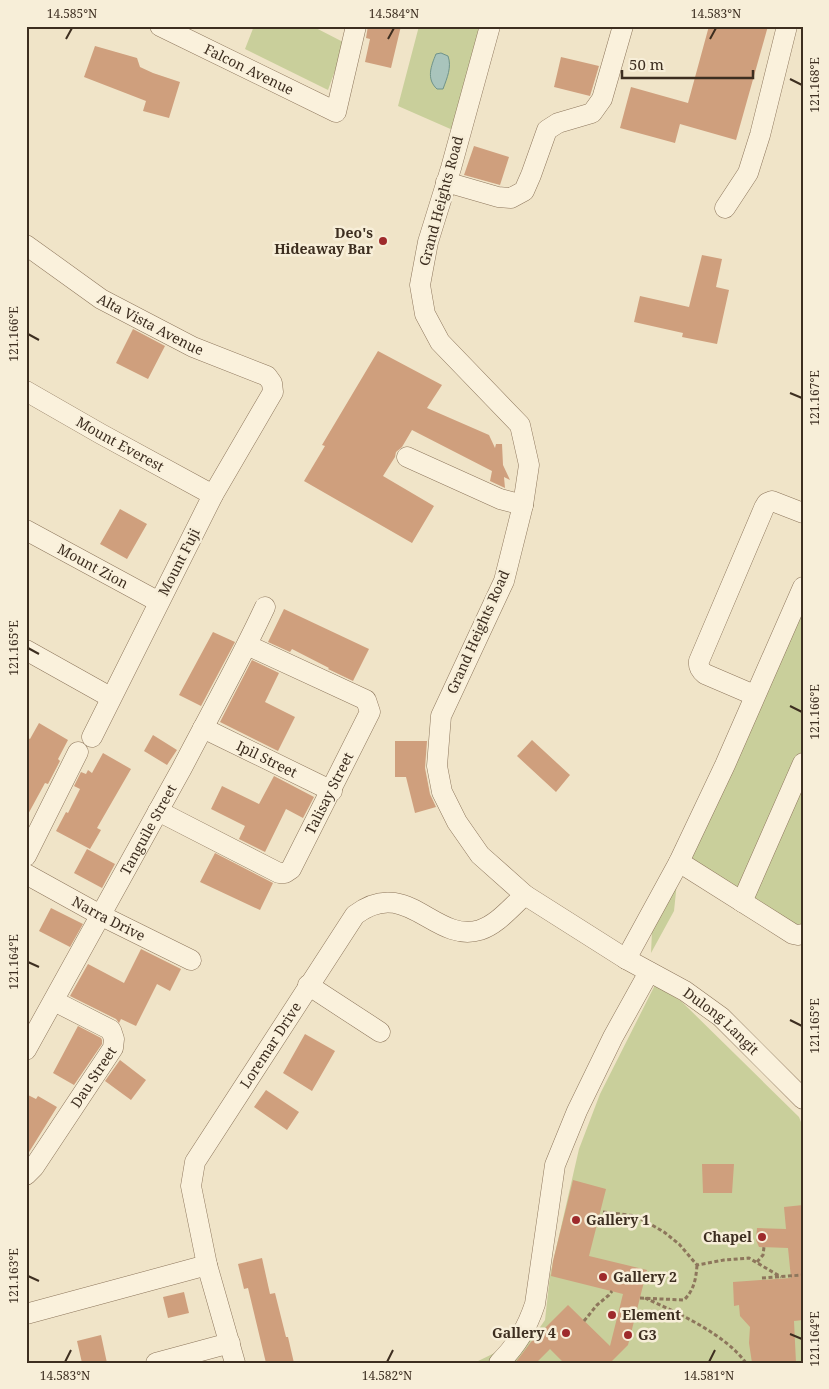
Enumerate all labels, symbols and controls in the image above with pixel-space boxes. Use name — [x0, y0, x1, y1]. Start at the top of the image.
text: 14.585°N — [47, 5, 97, 22]
text: 14.584°N — [369, 5, 419, 22]
text: 14.583°N — [691, 5, 741, 22]
street label: Falcon Avenue — [201, 39, 297, 99]
scale bar — [622, 48, 753, 80]
text: 50 m — [629, 54, 664, 74]
text: 121.168°E — [806, 57, 823, 113]
street label: Grand Heights Road — [414, 134, 467, 268]
place label: Deo's Hideaway Bar — [274, 223, 374, 258]
marker: Deo's Hideaway Bar — [377, 235, 389, 247]
street label: Alta Vista Avenue — [94, 289, 206, 359]
text: 121.166°E — [5, 306, 22, 362]
text: 121.167°E — [806, 370, 823, 426]
street label: Mount Everest — [73, 412, 168, 476]
street label: Mount Fuji — [153, 524, 204, 599]
street label: Mount Zion — [54, 539, 132, 593]
street label: Grand Heights Road — [442, 567, 514, 697]
text: 121.165°E — [5, 620, 22, 676]
text: 121.166°E — [806, 684, 823, 740]
street label: Ipil Street — [233, 736, 301, 782]
street label: Talisay Street — [300, 749, 357, 837]
street label: Tanguile Street — [115, 781, 180, 878]
street label: Narra Drive — [69, 891, 149, 945]
text: 121.164°E — [5, 934, 22, 990]
street label: Dulong Langit — [680, 983, 763, 1059]
street label: Loremar Drive — [235, 998, 305, 1092]
text: 121.165°E — [806, 998, 823, 1054]
street label: Dau Street — [66, 1043, 120, 1111]
place label: Gallery 1 — [586, 1210, 650, 1229]
marker: Gallery 1 — [570, 1214, 582, 1226]
place label: Chapel — [703, 1227, 752, 1246]
marker: Chapel — [756, 1231, 768, 1243]
text: 121.163°E — [5, 1248, 22, 1304]
place label: Gallery 2 — [613, 1267, 677, 1286]
marker: Gallery 2 — [597, 1271, 609, 1283]
place label: Element — [622, 1305, 681, 1324]
marker: Element — [606, 1309, 618, 1321]
text: 121.164°E — [806, 1311, 823, 1367]
place label: Gallery 4 — [492, 1323, 556, 1342]
place label: G3 — [638, 1325, 657, 1344]
marker: Gallery 4 — [560, 1327, 572, 1339]
marker: G3 — [622, 1329, 634, 1341]
text: 14.583°N — [40, 1367, 90, 1384]
text: 14.582°N — [362, 1367, 412, 1384]
text: 14.581°N — [684, 1367, 734, 1384]

